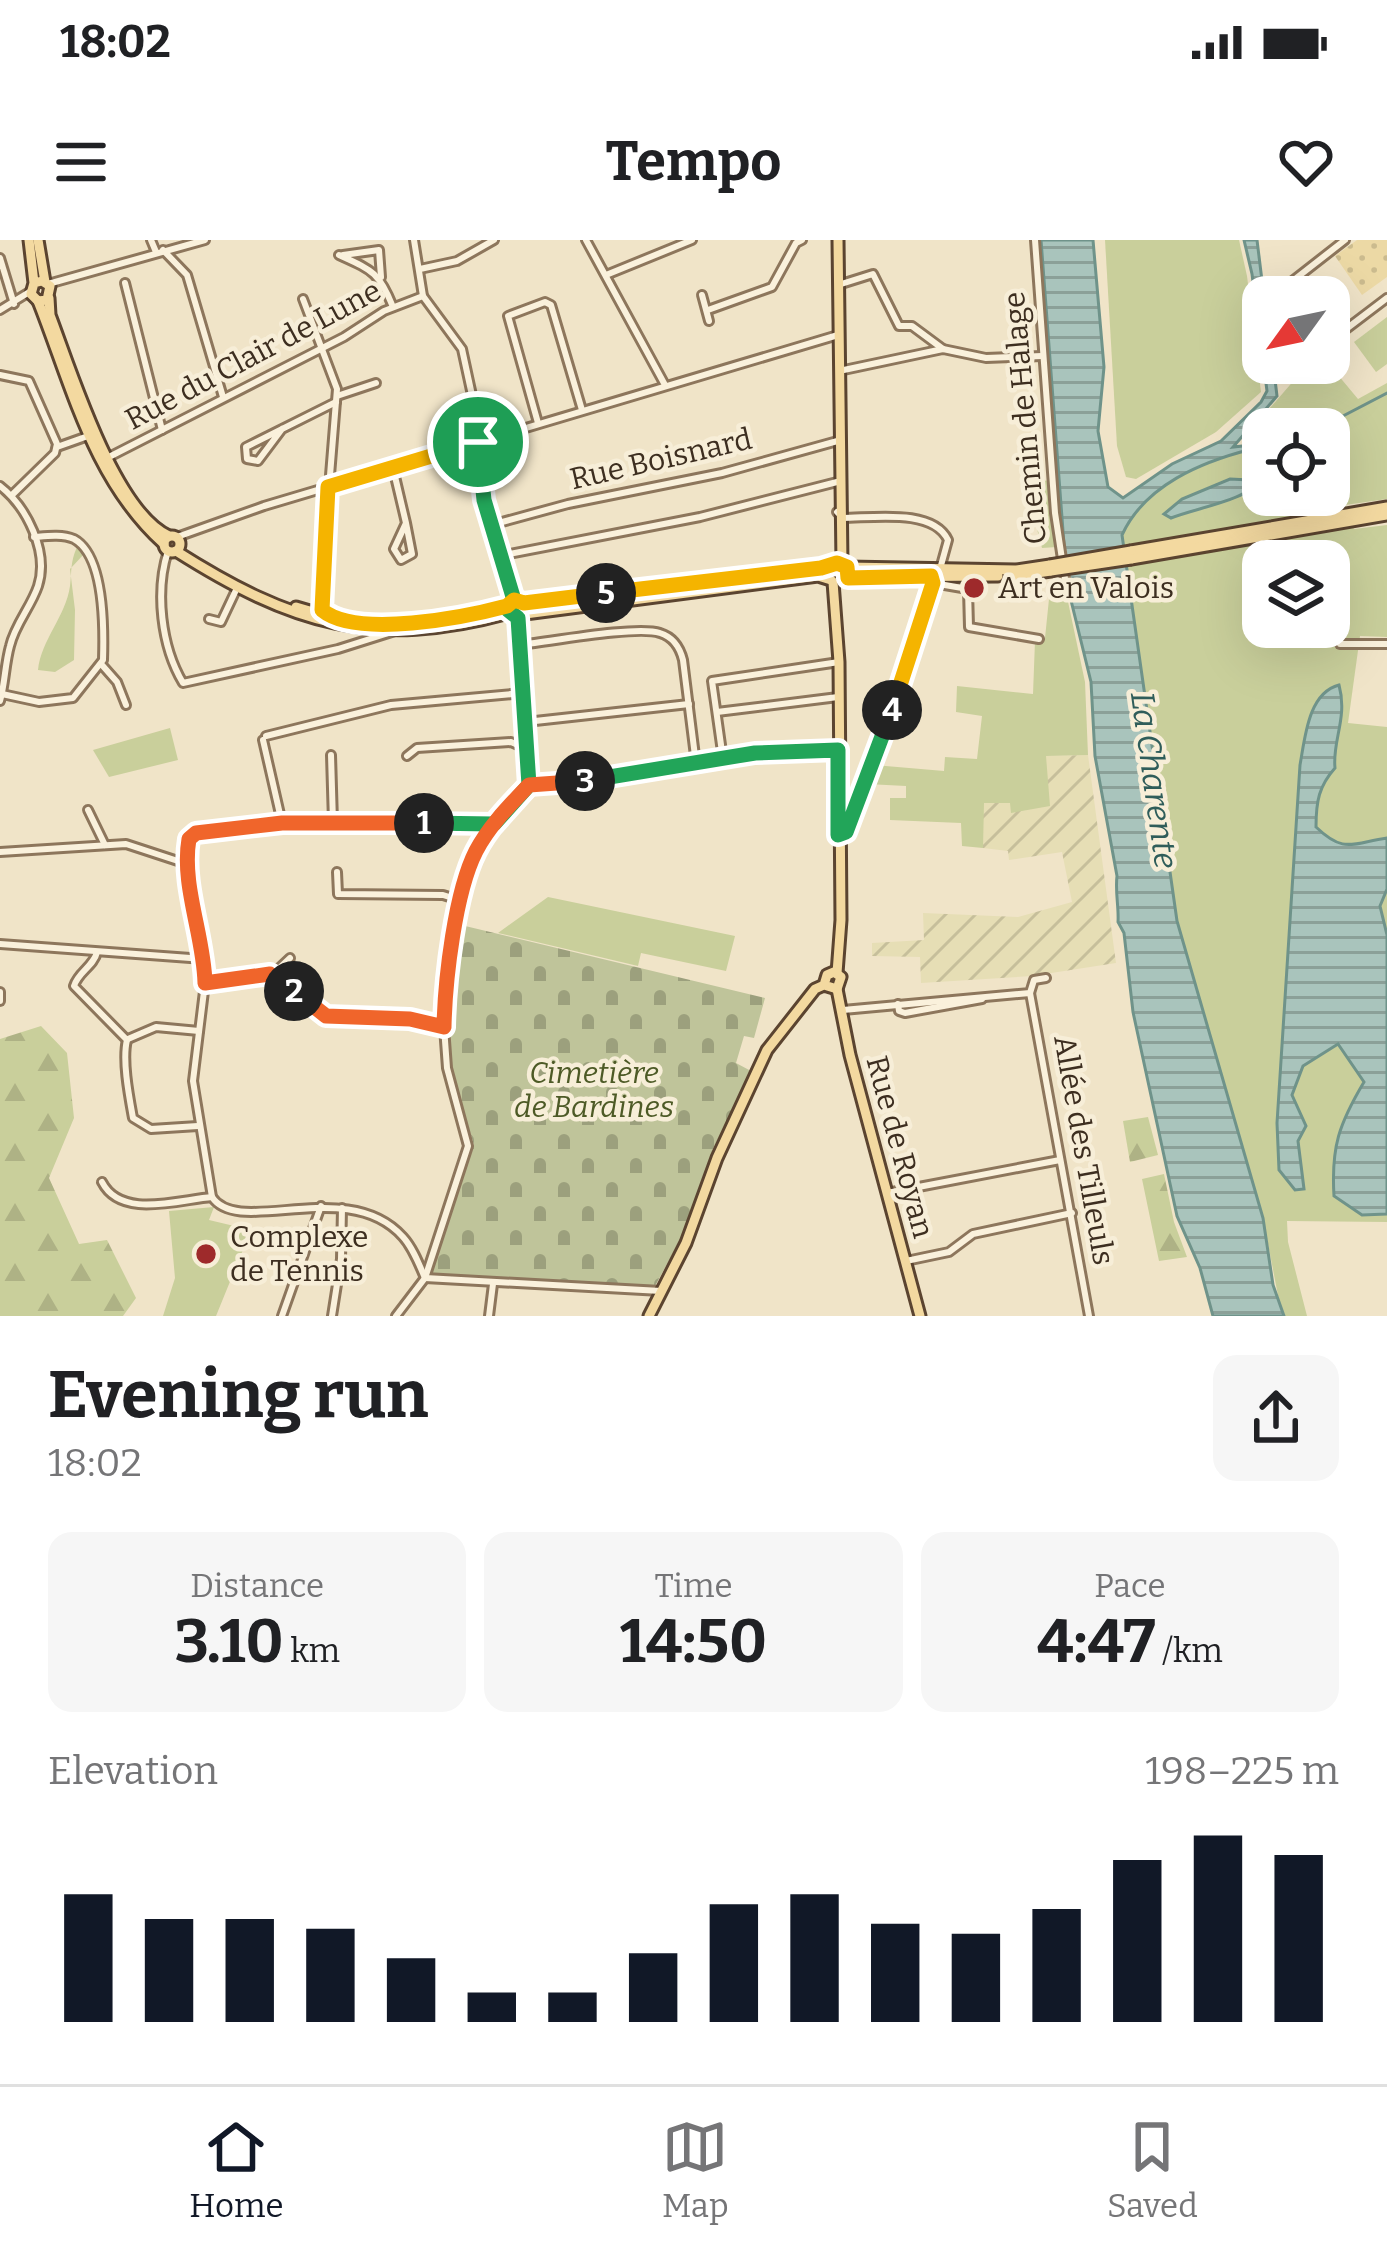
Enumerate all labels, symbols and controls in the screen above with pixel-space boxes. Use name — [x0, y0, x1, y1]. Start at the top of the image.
text: 18:02 — [60, 15, 171, 69]
icon: menu — [48, 129, 114, 195]
icon: heart — [1273, 129, 1339, 195]
text: Tempo — [605, 130, 782, 194]
street label: Rue du Clair de Lune — [119, 272, 387, 438]
north arrow — [1242, 276, 1350, 384]
map controls — [1242, 276, 1350, 648]
street label: Chemin de Halage — [996, 290, 1054, 546]
pin — [427, 391, 529, 493]
button: locate — [1242, 408, 1350, 516]
icon: arrive — [445, 409, 511, 475]
street label: Rue Boisnard — [567, 421, 756, 497]
button: layers — [1242, 540, 1350, 648]
pin: 5 — [576, 563, 636, 623]
place label: Art en Valois — [998, 570, 1174, 606]
text: 5 — [597, 573, 615, 613]
marker: Art en Valois — [961, 575, 987, 601]
pin: 4 — [862, 680, 922, 740]
water label: La Charente — [1122, 689, 1186, 871]
text: 4 — [882, 690, 902, 730]
pin: 3 — [555, 751, 615, 811]
text: 3 — [575, 761, 595, 801]
pin: 1 — [394, 793, 454, 853]
text: 1 — [417, 803, 431, 843]
pin: 2 — [264, 961, 324, 1021]
text: 2 — [285, 971, 303, 1011]
street label: Allée des Tilleuls — [1046, 1032, 1122, 1268]
street label: Rue de Royan — [858, 1052, 942, 1242]
park label: Cimetière de Bardines — [514, 1055, 674, 1125]
place label: Complexe de Tennis — [230, 1219, 368, 1289]
marker: Complexe de Tennis — [193, 1241, 219, 1267]
text: Evening run — [48, 1355, 429, 1434]
button: share — [1213, 1355, 1339, 1481]
text: 18:02 — [48, 1440, 142, 1486]
text: Distance — [190, 1566, 324, 1606]
text: Time — [655, 1566, 732, 1606]
text: Pace — [1094, 1566, 1165, 1606]
text: 3.10 — [174, 1606, 284, 1678]
text: 14:50 — [620, 1606, 767, 1678]
text: 4:47 — [1037, 1606, 1156, 1678]
text: km — [284, 1631, 340, 1671]
text: /km — [1156, 1631, 1223, 1671]
text: Elevation — [48, 1748, 218, 1794]
text: 198–225 m — [1145, 1748, 1339, 1794]
tab: Home — [189, 2114, 283, 2226]
tab: Map — [662, 2114, 729, 2226]
tab: Saved — [1107, 2114, 1198, 2226]

